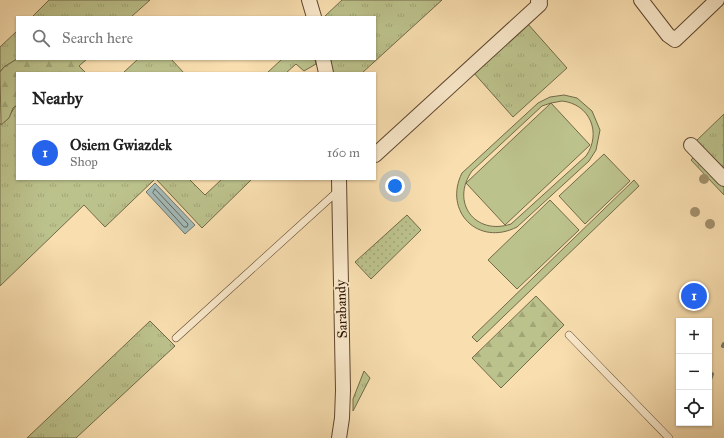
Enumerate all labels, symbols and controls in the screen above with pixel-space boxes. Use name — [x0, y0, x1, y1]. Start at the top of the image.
search box — [16, 16, 376, 60]
icon: search — [30, 27, 52, 49]
text: Search here — [62, 29, 133, 47]
text: Nearby — [32, 88, 83, 109]
text: Osiem Gwiazdek — [70, 136, 172, 154]
text: 1 — [42, 145, 48, 161]
text: 160 m — [327, 145, 360, 161]
text: Shop — [70, 154, 98, 170]
your location — [385, 176, 405, 196]
street label: Sarabandy — [332, 279, 351, 339]
pin: 1 — [681, 281, 707, 311]
map controls — [676, 318, 712, 426]
button: + — [676, 318, 712, 354]
button: − — [676, 354, 712, 390]
button: locate — [676, 390, 712, 426]

